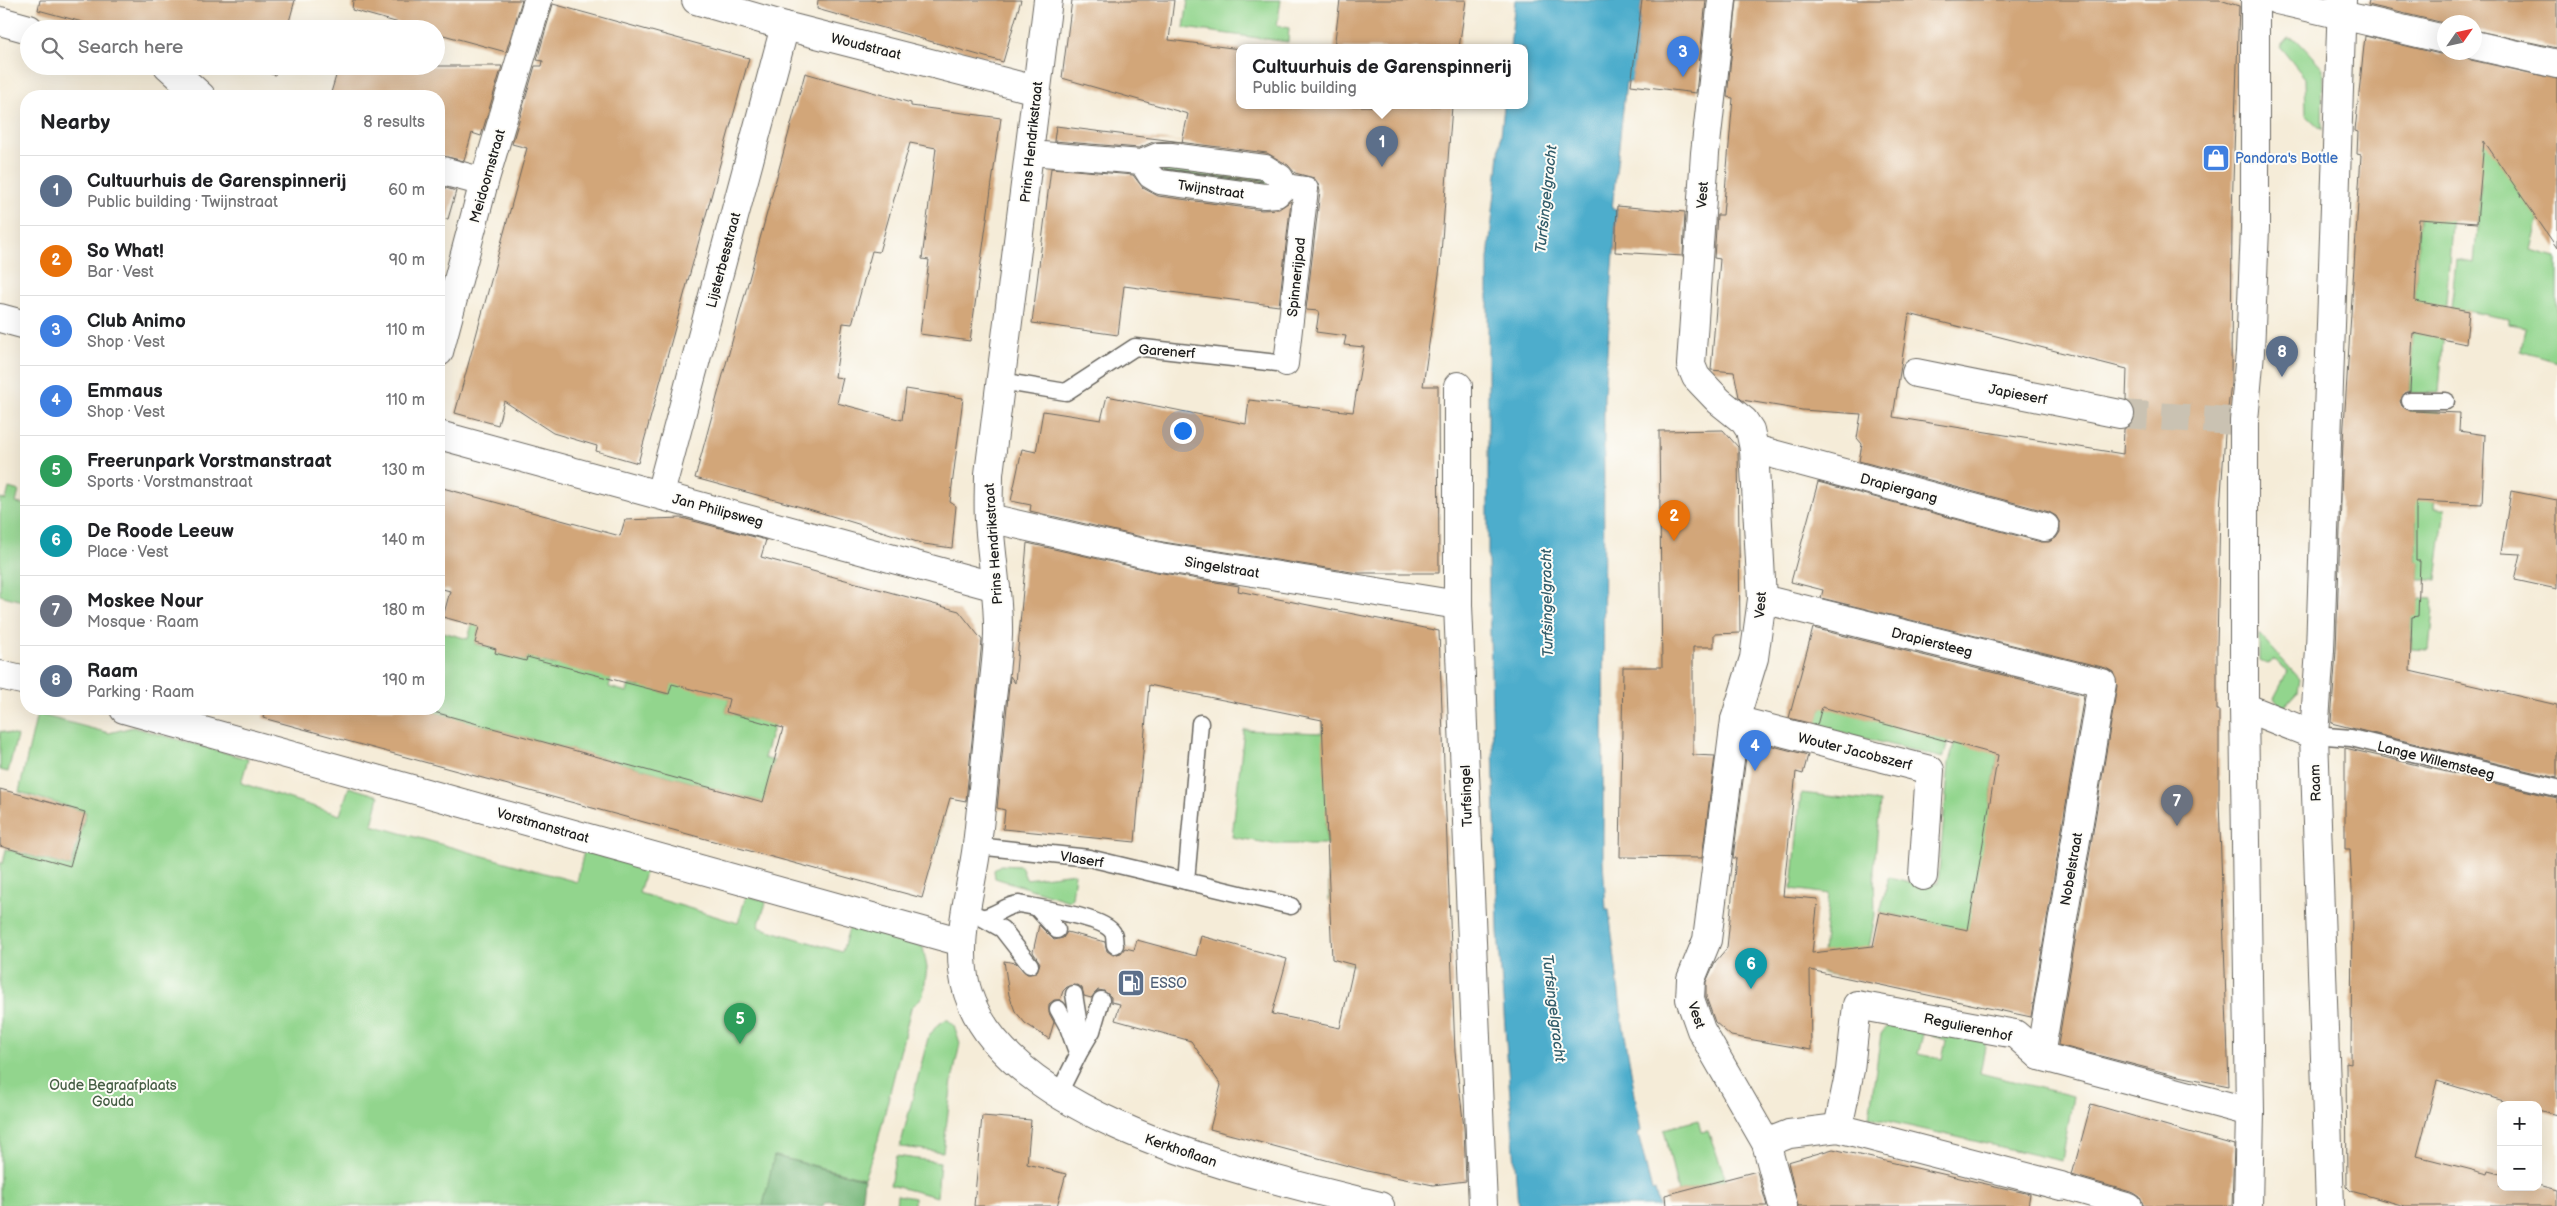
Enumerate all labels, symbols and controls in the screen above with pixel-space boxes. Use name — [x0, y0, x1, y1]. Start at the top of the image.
north arrow — [2437, 15, 2482, 60]
search box — [20, 20, 445, 75]
street label: Woudstraat — [829, 30, 903, 64]
icon: search — [38, 34, 66, 62]
text: Search here — [78, 36, 183, 59]
pin: 3 — [1667, 36, 1699, 77]
popup — [1236, 44, 1528, 109]
text: Cultuurhuis de Garenspinnerij — [1252, 56, 1512, 79]
text: Public building — [1252, 79, 1357, 98]
street label: Prins Hendrikstraat — [1017, 80, 1046, 203]
text: Nearby — [40, 110, 110, 135]
text: 8 results — [363, 113, 425, 132]
pin: 1 — [1366, 126, 1398, 167]
street label: Meidoornstraat — [466, 127, 509, 225]
shop icon: Pandora's Bottle — [2201, 143, 2231, 173]
water label: Turfsingelgracht — [1531, 144, 1562, 254]
place label: Pandora's Bottle — [2235, 150, 2338, 167]
text: Cultuurhuis de Garenspinnerij — [87, 170, 346, 193]
street label: Twijnstraat — [1176, 176, 1246, 203]
street label: Vest — [1693, 180, 1712, 209]
text: 1 — [53, 181, 59, 200]
text: 60 m — [388, 181, 425, 200]
text: Public building · Twijnstraat — [87, 193, 278, 212]
street label: Lijsterbesstraat — [703, 210, 745, 310]
street label: Spinnerijpad — [1284, 237, 1309, 318]
text: So What! — [87, 240, 164, 263]
text: 2 — [51, 251, 61, 270]
text: 90 m — [389, 251, 425, 270]
text: Bar · Vest — [87, 263, 154, 282]
text: Club Animo — [87, 310, 186, 333]
text: 3 — [51, 321, 61, 340]
text: 110 m — [386, 321, 425, 340]
text: Shop · Vest — [87, 333, 165, 352]
pin: 8 — [2266, 336, 2298, 377]
street label: Garenerf — [1138, 341, 1197, 362]
text: Emmaus — [87, 380, 163, 403]
street label: Japieserf — [1987, 380, 2049, 409]
text: 4 — [51, 391, 61, 410]
text: 110 m — [386, 391, 425, 410]
text: Shop · Vest — [87, 403, 165, 422]
your location — [1170, 418, 1196, 444]
text: Freerunpark Vorstmanstraat — [87, 450, 332, 473]
text: 5 — [51, 461, 61, 480]
text: 130 m — [382, 461, 425, 480]
street label: Drapiergang — [1858, 470, 1939, 507]
text: Sports · Vorstmanstraat — [87, 473, 253, 492]
street label: Prins Hendrikstraat — [981, 482, 1006, 605]
street label: Jan Philipsweg — [670, 490, 765, 531]
pin: 2 — [1658, 500, 1690, 541]
text: De Roode Leeuw — [87, 520, 234, 543]
text: 6 — [51, 531, 61, 550]
text: 140 m — [382, 531, 425, 550]
text: Place · Vest — [87, 543, 169, 562]
water label: Turfsingelgracht — [1537, 548, 1558, 657]
street label: Singelstraat — [1183, 553, 1261, 582]
text: Moskee Nour — [87, 590, 203, 613]
street label: Vest — [1751, 590, 1770, 619]
text: 7 — [52, 601, 60, 620]
text: 180 m — [383, 601, 425, 620]
text: Mosque · Raam — [87, 613, 199, 632]
street label: Drapiersteeg — [1889, 624, 1974, 661]
text: Raam — [87, 660, 138, 683]
text: 8 — [51, 671, 61, 690]
text: 190 m — [383, 671, 425, 690]
text: Parking · Raam — [87, 683, 194, 702]
street label: Wouter Jacobszerf — [1796, 729, 1914, 774]
pin: 4 — [1739, 730, 1771, 771]
street label: Lange Willemsteeg — [2376, 738, 2496, 783]
street label: Raam — [2306, 764, 2325, 802]
street label: Turfsingel — [1457, 765, 1476, 827]
pin: 7 — [2161, 785, 2193, 826]
street label: Vorstmanstraat — [495, 804, 592, 847]
street label: Nobelstraat — [2057, 831, 2086, 907]
street label: Vlaserf — [1059, 848, 1106, 871]
pin: 6 — [1735, 948, 1767, 989]
water label: Turfsingelgracht — [1537, 953, 1570, 1063]
fuel station icon: ESSO — [1116, 968, 1146, 998]
place label: ESSO — [1150, 975, 1187, 992]
street label: Vest — [1684, 1000, 1709, 1031]
pin: 5 — [724, 1003, 756, 1044]
street label: Regulierenhof — [1922, 1010, 2014, 1045]
park label: Oude Begraafplaats Gouda — [49, 1077, 177, 1110]
map controls — [2497, 1101, 2542, 1191]
button: + — [2497, 1101, 2542, 1146]
street label: Kerkhoflaan — [1143, 1130, 1219, 1171]
button: − — [2497, 1146, 2542, 1191]

